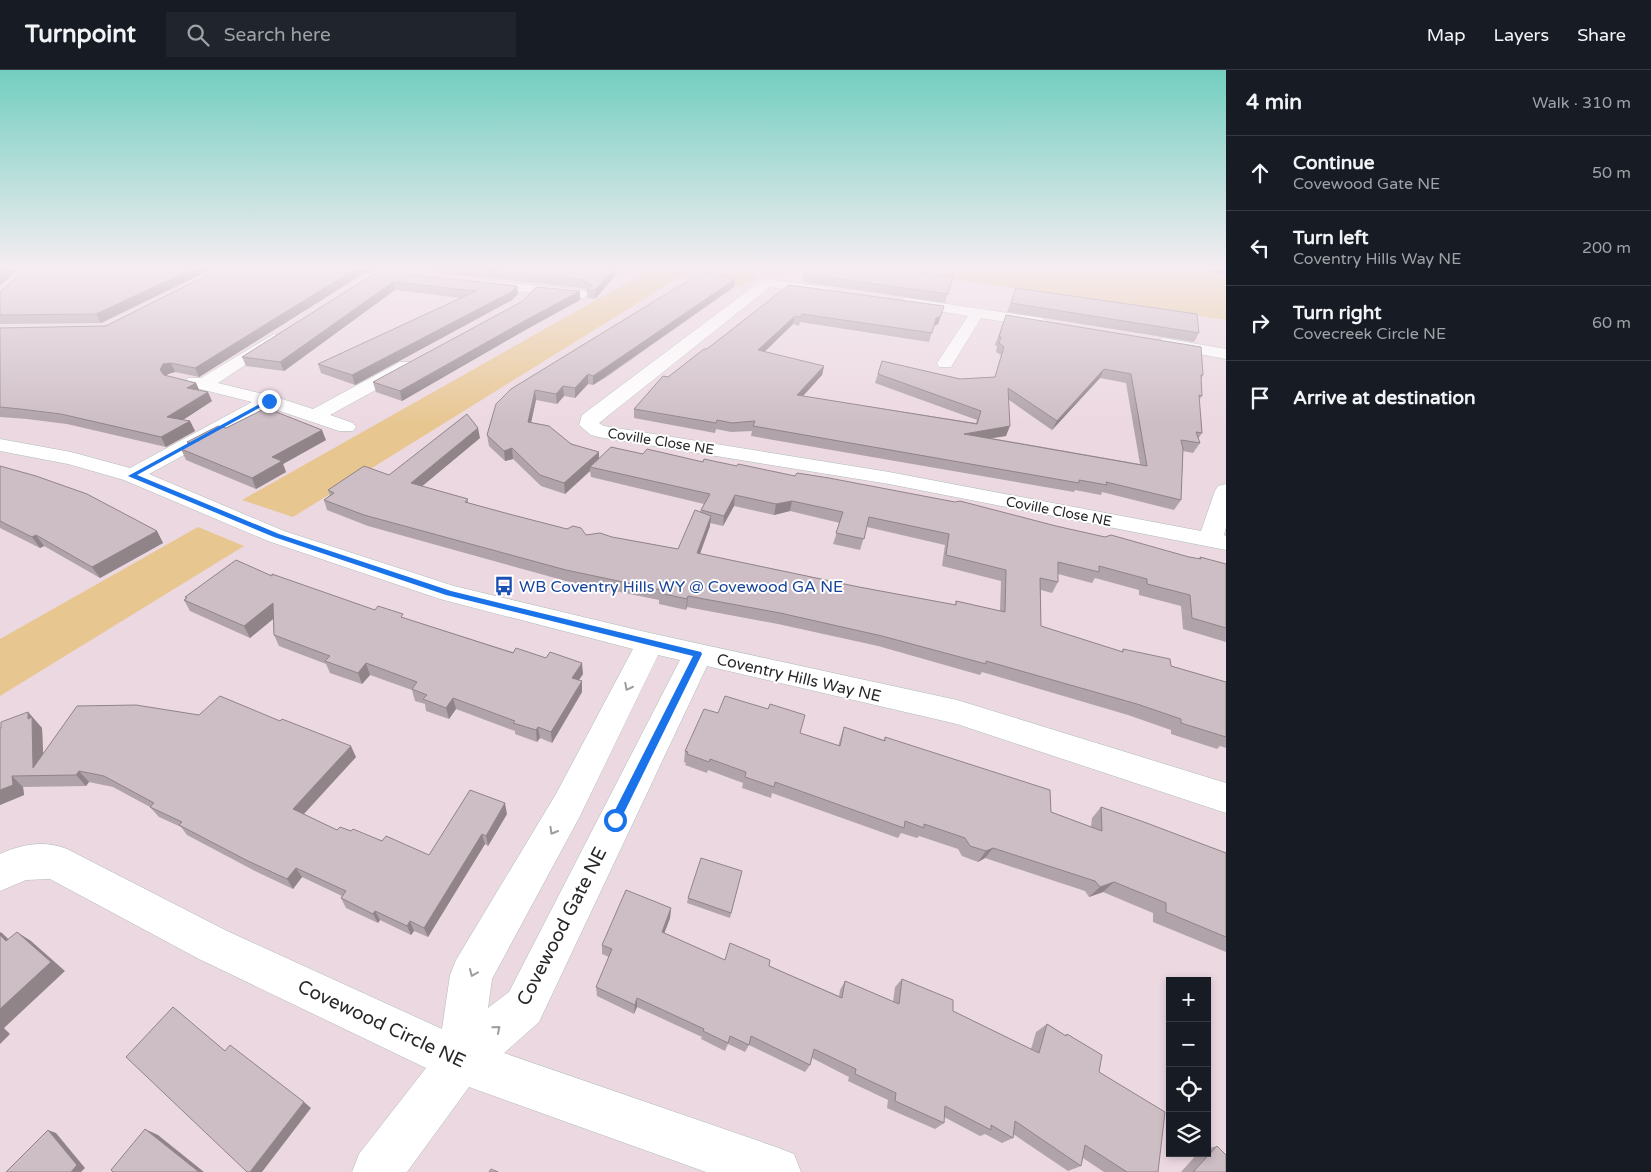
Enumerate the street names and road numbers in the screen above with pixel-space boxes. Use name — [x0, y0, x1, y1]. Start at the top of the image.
street label: Coville Close NE — [606, 425, 715, 458]
street label: Coville Close NE — [1004, 493, 1113, 530]
street label: Coventry Hills Way NE — [715, 649, 883, 707]
street label: Covewood Gate NE — [512, 844, 611, 1009]
street label: Covewood Circle NE — [294, 975, 469, 1072]

